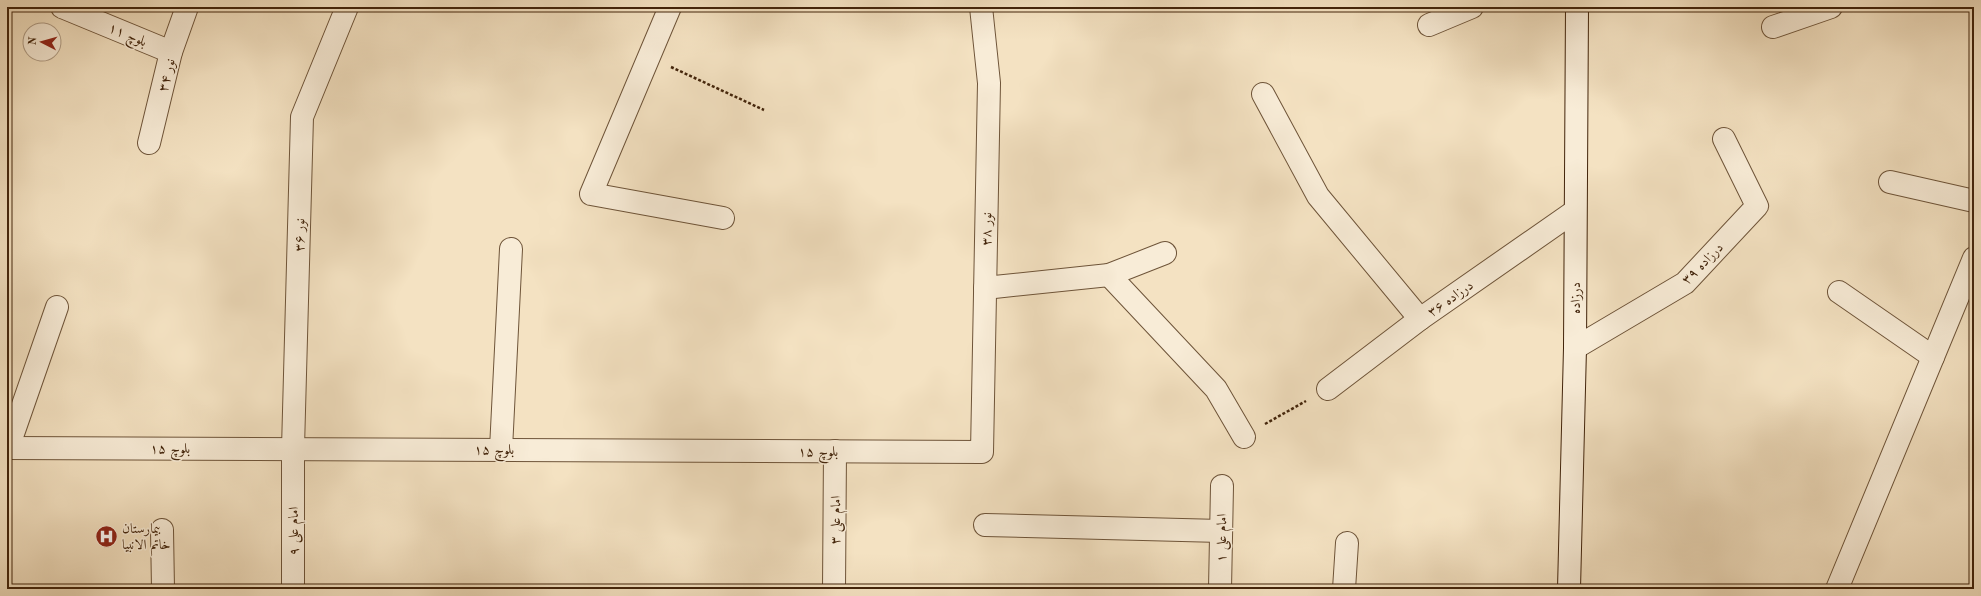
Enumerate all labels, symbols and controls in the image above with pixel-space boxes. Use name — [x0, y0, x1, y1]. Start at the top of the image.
street label: بلوچ ۱۱ — [104, 21, 149, 54]
north arrow — [22, 22, 62, 62]
text: N — [28, 36, 40, 46]
street label: نور ۳۴ — [156, 57, 179, 93]
street label: نور ۳۸ — [980, 212, 995, 246]
street label: نور ۳۶ — [293, 218, 308, 252]
street label: درزاده ۳۹ — [1679, 240, 1727, 288]
street label: درزاده ۳۶ — [1425, 278, 1477, 320]
street label: درزاده — [1569, 282, 1584, 314]
street label: بلوچ ۱۵ — [150, 442, 190, 461]
street label: بلوچ ۱۵ — [474, 443, 514, 462]
street label: بلوچ ۱۵ — [798, 445, 838, 464]
street label: امام علی ۳ — [829, 495, 848, 545]
street label: امام علی ۹ — [287, 507, 306, 555]
street label: امام علی ۱ — [1215, 513, 1234, 563]
place label: بیمارستان خاتم الانبیا — [122, 522, 170, 557]
hospital icon: بیمارستان خاتم الانبیا — [93, 523, 119, 549]

